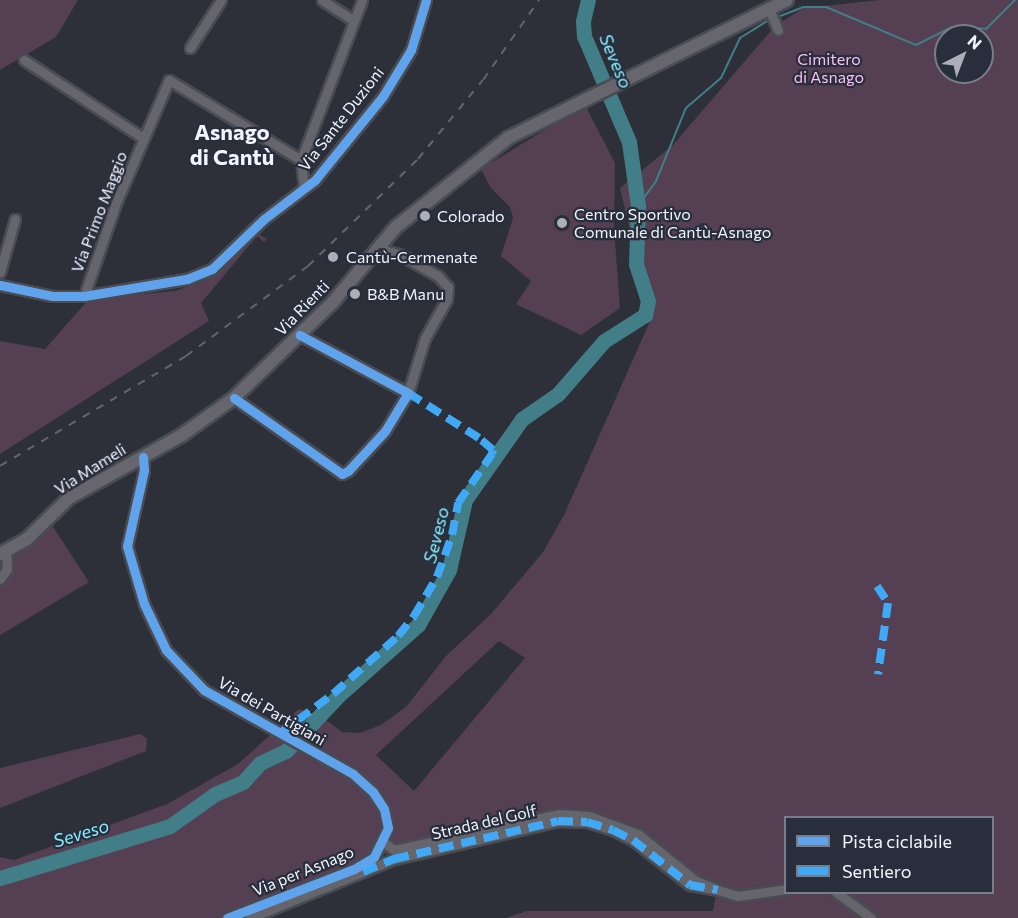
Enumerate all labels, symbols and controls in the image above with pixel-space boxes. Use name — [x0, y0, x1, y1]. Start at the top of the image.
north arrow — [934, 24, 994, 84]
water label: Seveso — [595, 30, 637, 92]
text: N — [964, 31, 986, 53]
park label: Cimitero di Asnago — [794, 49, 864, 87]
street label: Via Sante Duzioni — [294, 63, 388, 175]
district label: Asnago di Cantù — [190, 118, 274, 170]
street label: Via Primo Maggio — [67, 149, 131, 275]
place label: Centro Sportivo Comunale di Cantù-Asnago — [574, 204, 771, 242]
place label: Colorado — [437, 206, 505, 226]
marker: Colorado — [418, 209, 432, 223]
marker: Centro Sportivo Comunale di Cantù-Asnago — [555, 216, 569, 230]
place label: Cantù-Cermenate — [346, 247, 477, 267]
marker: Cantù-Cermenate — [324, 248, 342, 266]
street label: Via Rienti — [271, 276, 333, 340]
place label: B&B Manu — [367, 284, 444, 304]
marker: B&B Manu — [348, 287, 362, 301]
street label: Via Mameli — [51, 439, 129, 499]
water label: Seveso — [419, 505, 453, 565]
street label: Via dei Partigiani — [215, 672, 329, 750]
street label: Strada del Golf — [429, 801, 539, 843]
water label: Seveso — [50, 814, 112, 852]
legend — [784, 816, 994, 894]
text: Pista ciclabile — [842, 830, 952, 852]
street label: Via per Asnago — [249, 842, 357, 900]
text: Sentiero — [842, 860, 912, 882]

